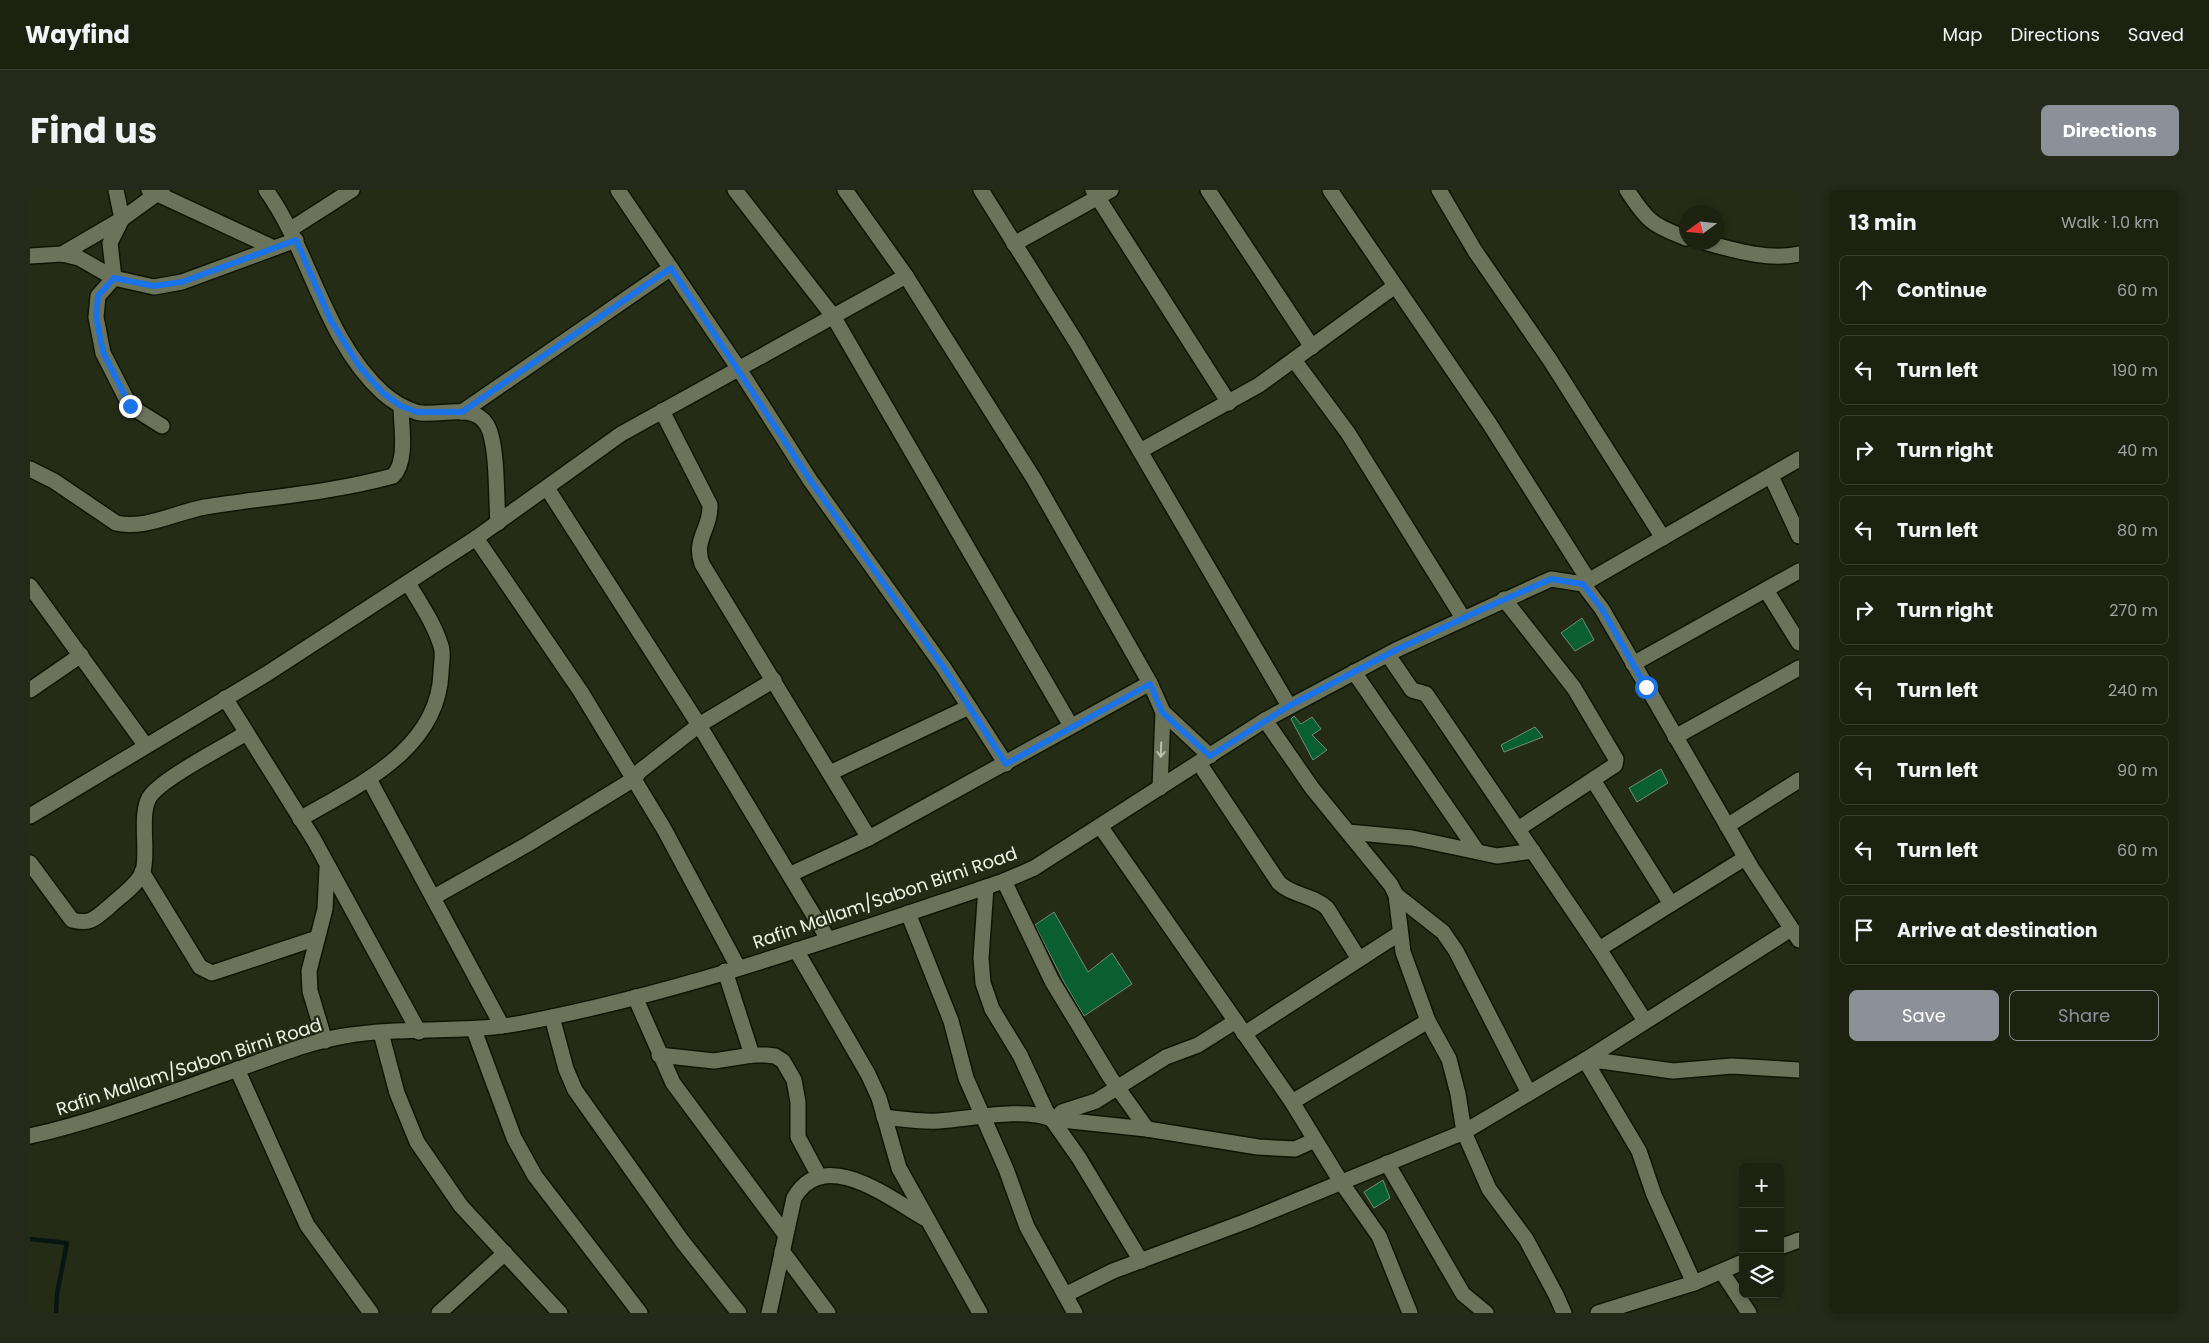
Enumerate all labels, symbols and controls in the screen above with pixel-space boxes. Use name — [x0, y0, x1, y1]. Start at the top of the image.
text: Wayfind — [25, 18, 130, 51]
text: Map — [1943, 22, 1982, 47]
text: Directions — [2010, 22, 2100, 47]
text: Saved — [2128, 22, 2184, 47]
button: Directions — [2041, 105, 2179, 156]
text: Find us — [30, 106, 157, 155]
north arrow — [1679, 205, 1724, 250]
text: 13 min — [1849, 208, 1917, 237]
text: Walk · 1.0 km — [2061, 211, 2159, 234]
icon: ahead — [1850, 276, 1878, 304]
text: Continue — [1897, 277, 1987, 304]
text: 60 m — [2117, 279, 2158, 302]
icon: left — [1850, 356, 1878, 384]
text: Turn left — [1897, 357, 1978, 384]
text: 190 m — [2112, 359, 2158, 382]
route end — [119, 395, 142, 418]
icon: right — [1850, 436, 1878, 464]
text: Turn right — [1897, 437, 1993, 464]
text: 40 m — [2117, 439, 2158, 462]
icon: left — [1850, 516, 1878, 544]
text: Turn left — [1897, 517, 1978, 544]
text: 80 m — [2117, 519, 2158, 542]
icon: right — [1850, 596, 1878, 624]
text: Turn right — [1897, 597, 1993, 624]
text: 270 m — [2109, 599, 2158, 622]
route start — [1635, 676, 1658, 699]
icon: left — [1850, 676, 1878, 704]
text: Turn left — [1897, 677, 1978, 704]
text: 240 m — [2108, 679, 2158, 702]
one-way arrow — [1156, 742, 1166, 758]
icon: left — [1850, 756, 1878, 784]
text: Turn left — [1897, 757, 1978, 784]
text: 90 m — [2117, 759, 2158, 782]
icon: left — [1850, 836, 1878, 864]
text: Turn left — [1897, 837, 1978, 864]
text: 60 m — [2117, 839, 2158, 862]
street label: Rafin Mallam/Sabon Birni Road — [749, 840, 1020, 955]
icon: arrive — [1850, 916, 1878, 944]
text: Arrive at destination — [1897, 917, 2098, 944]
button: Save — [1849, 990, 1999, 1041]
button: Share — [2009, 990, 2159, 1041]
street label: Rafin Mallam/Sabon Birni Road — [53, 1012, 325, 1121]
map controls — [1739, 1163, 1784, 1298]
button: + — [1739, 1163, 1784, 1208]
button: − — [1739, 1208, 1784, 1253]
button: layers — [1739, 1253, 1784, 1298]

